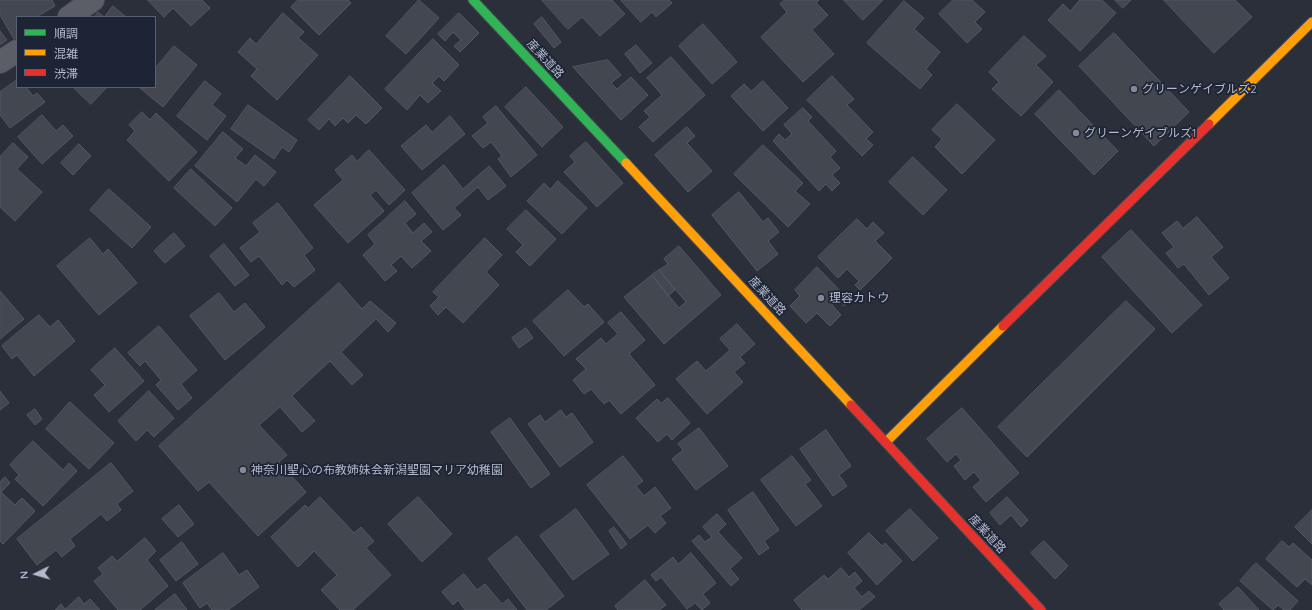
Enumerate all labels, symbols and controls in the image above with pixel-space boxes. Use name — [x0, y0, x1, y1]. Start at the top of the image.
legend — [16, 16, 156, 88]
text: 順調 — [54, 26, 78, 41]
street label: 産業道路 — [523, 37, 567, 81]
text: 混雑 — [54, 46, 78, 61]
text: 渋滞 — [54, 66, 78, 81]
place label: グリーンゲイブルズ2 — [1142, 82, 1257, 96]
marker: グリーンゲイブルズ2 — [1129, 84, 1139, 94]
place label: グリーンゲイブルズ1 — [1084, 126, 1196, 140]
marker: グリーンゲイブルズ1 — [1071, 128, 1081, 138]
street label: 産業道路 — [745, 274, 789, 318]
place label: 理容カトウ — [829, 291, 889, 305]
marker: 理容カトウ — [816, 293, 826, 303]
place label: 神奈川聖心の布教姉妹会新潟聖園マリア幼稚園 — [251, 463, 503, 477]
marker: 神奈川聖心の布教姉妹会新潟聖園マリア幼稚園 — [238, 465, 248, 475]
street label: 産業道路 — [965, 512, 1009, 556]
north arrow — [16, 554, 56, 594]
text: N — [17, 570, 31, 580]

